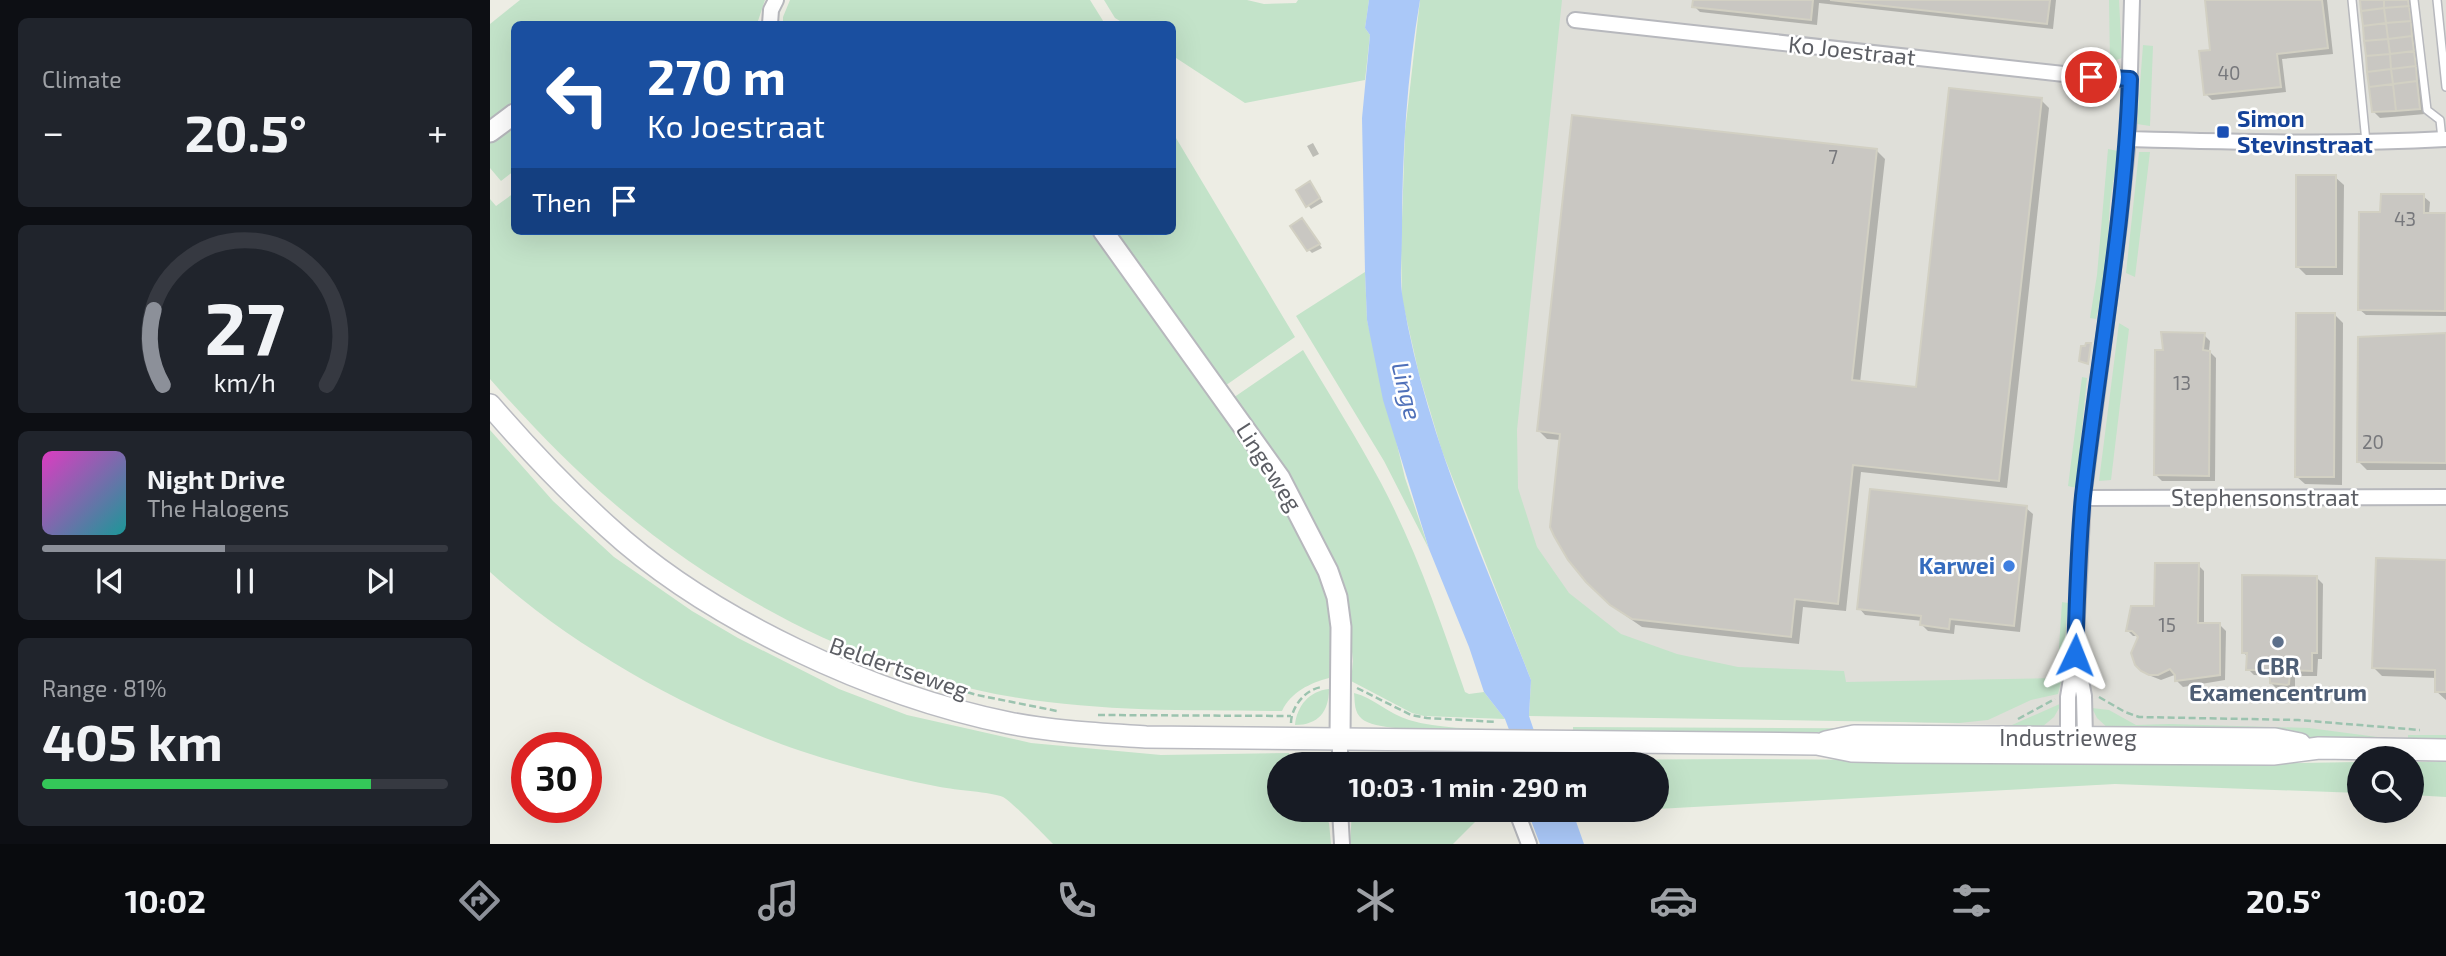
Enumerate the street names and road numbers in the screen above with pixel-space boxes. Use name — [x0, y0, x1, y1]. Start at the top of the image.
street label: Ko Joestraat — [1787, 29, 1917, 71]
street label: Lingeweg — [1231, 417, 1309, 516]
street label: Stephensonstraat — [2171, 483, 2359, 511]
street label: Beldertseweg — [826, 630, 973, 704]
street label: Industrieweg — [1999, 723, 2137, 751]

